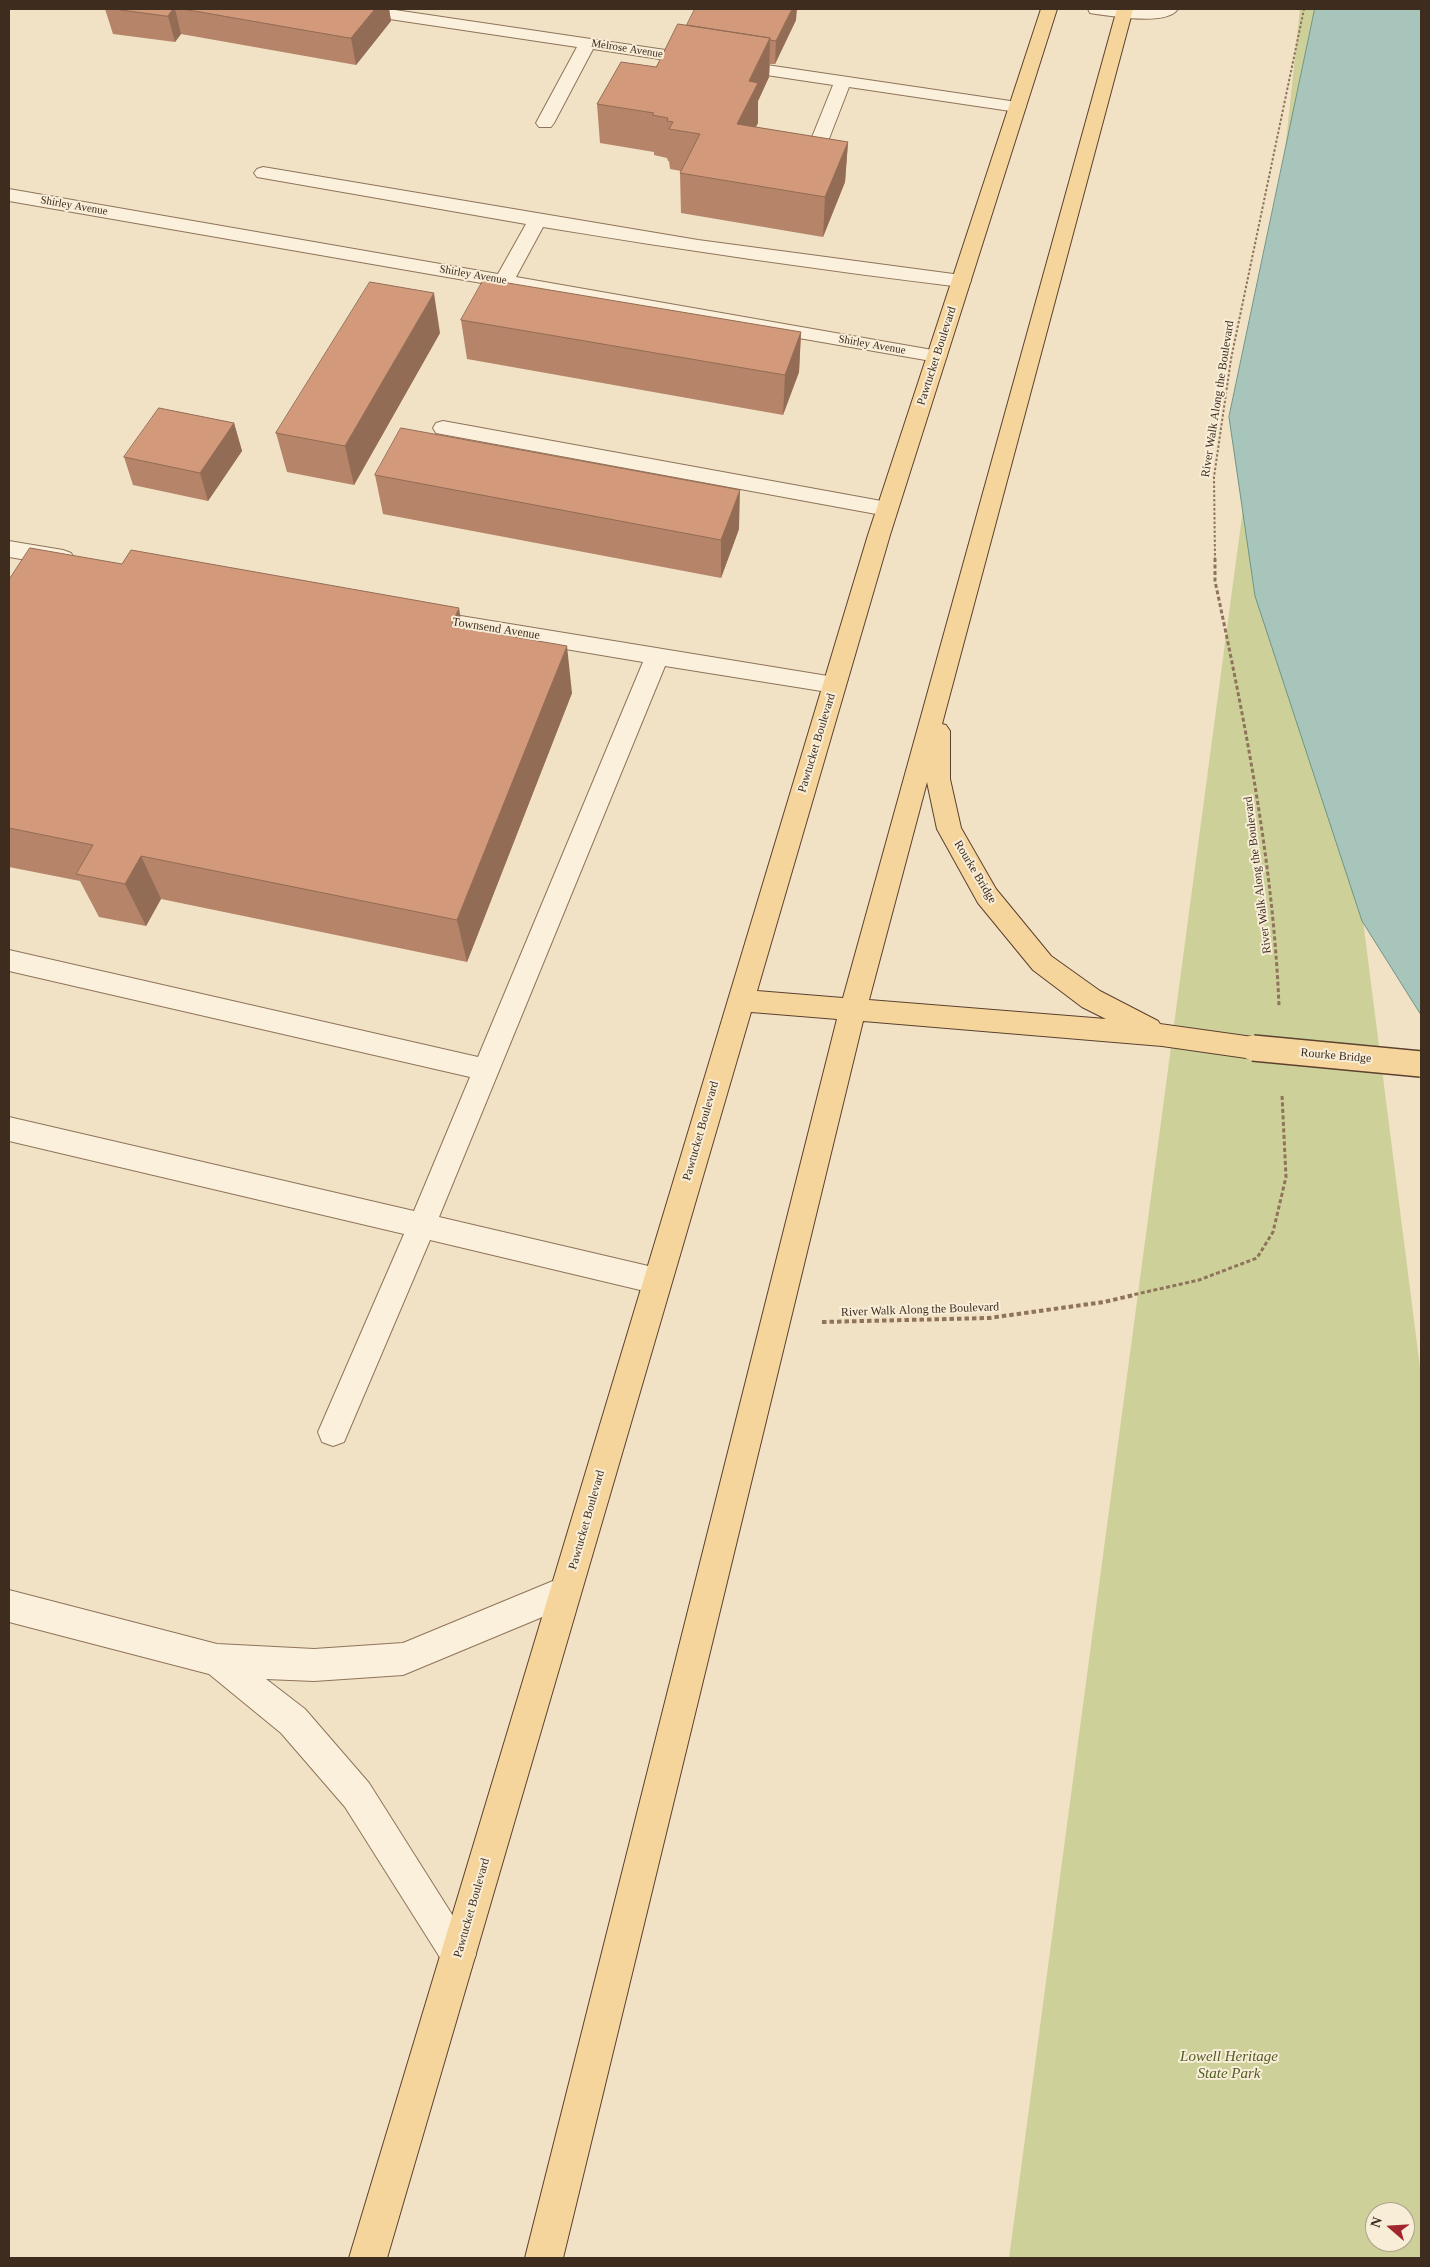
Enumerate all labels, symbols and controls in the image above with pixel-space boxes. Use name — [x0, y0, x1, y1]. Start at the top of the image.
street label: Melrose Avenue — [590, 37, 664, 61]
street label: Shirley Avenue — [39, 194, 109, 218]
street label: Shirley Avenue — [438, 263, 508, 287]
street label: Pawtucket Boulevard — [914, 305, 960, 407]
street label: River Walk Along the Boulevard — [1199, 320, 1237, 478]
street label: Shirley Avenue — [837, 333, 907, 357]
street label: Townsend Avenue — [451, 615, 541, 643]
street label: Pawtucket Boulevard — [795, 692, 839, 794]
street label: River Walk Along the Boulevard — [1241, 796, 1275, 954]
street label: Rourke Bridge — [951, 838, 999, 906]
street label: Rourke Bridge — [1300, 1046, 1372, 1066]
street label: Pawtucket Boulevard — [680, 1080, 722, 1182]
street label: River Walk Along the Boulevard — [841, 1300, 999, 1320]
street label: Pawtucket Boulevard — [566, 1469, 608, 1571]
street label: Pawtucket Boulevard — [451, 1857, 493, 1959]
park label: Lowell Heritage State Park — [1180, 2048, 1278, 2083]
north arrow — [1365, 2202, 1415, 2252]
text: N — [1368, 2215, 1385, 2230]

